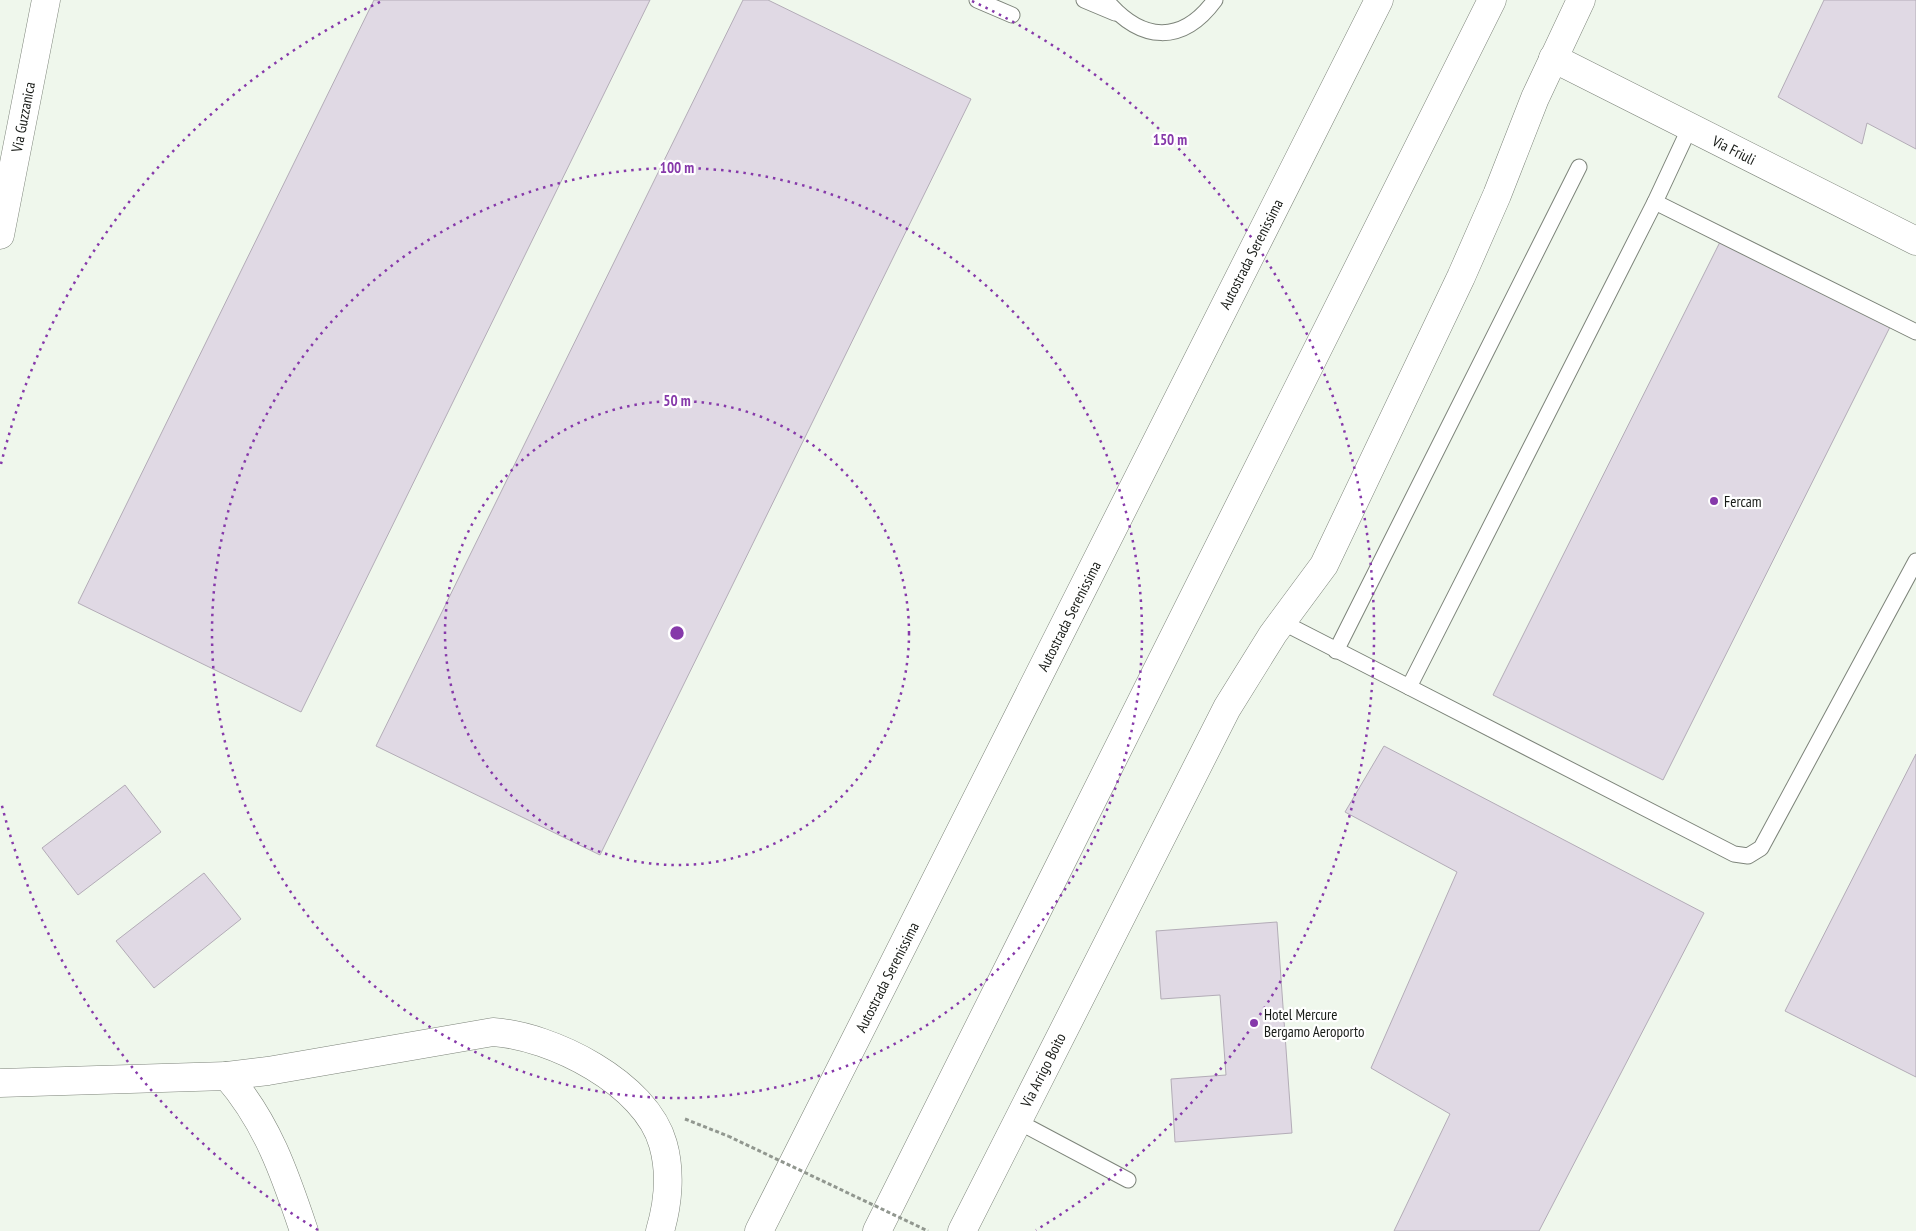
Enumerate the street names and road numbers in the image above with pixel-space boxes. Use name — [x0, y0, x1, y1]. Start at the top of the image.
street label: Via Guzzanica — [7, 80, 39, 155]
street label: Via Friuli — [1708, 131, 1759, 169]
street label: Autostrada Serenissima — [1215, 196, 1287, 312]
street label: Autostrada Serenissima — [1033, 558, 1105, 674]
street label: Autostrada Serenissima — [851, 919, 923, 1035]
street label: Via Arrigo Boito — [1016, 1030, 1070, 1111]

